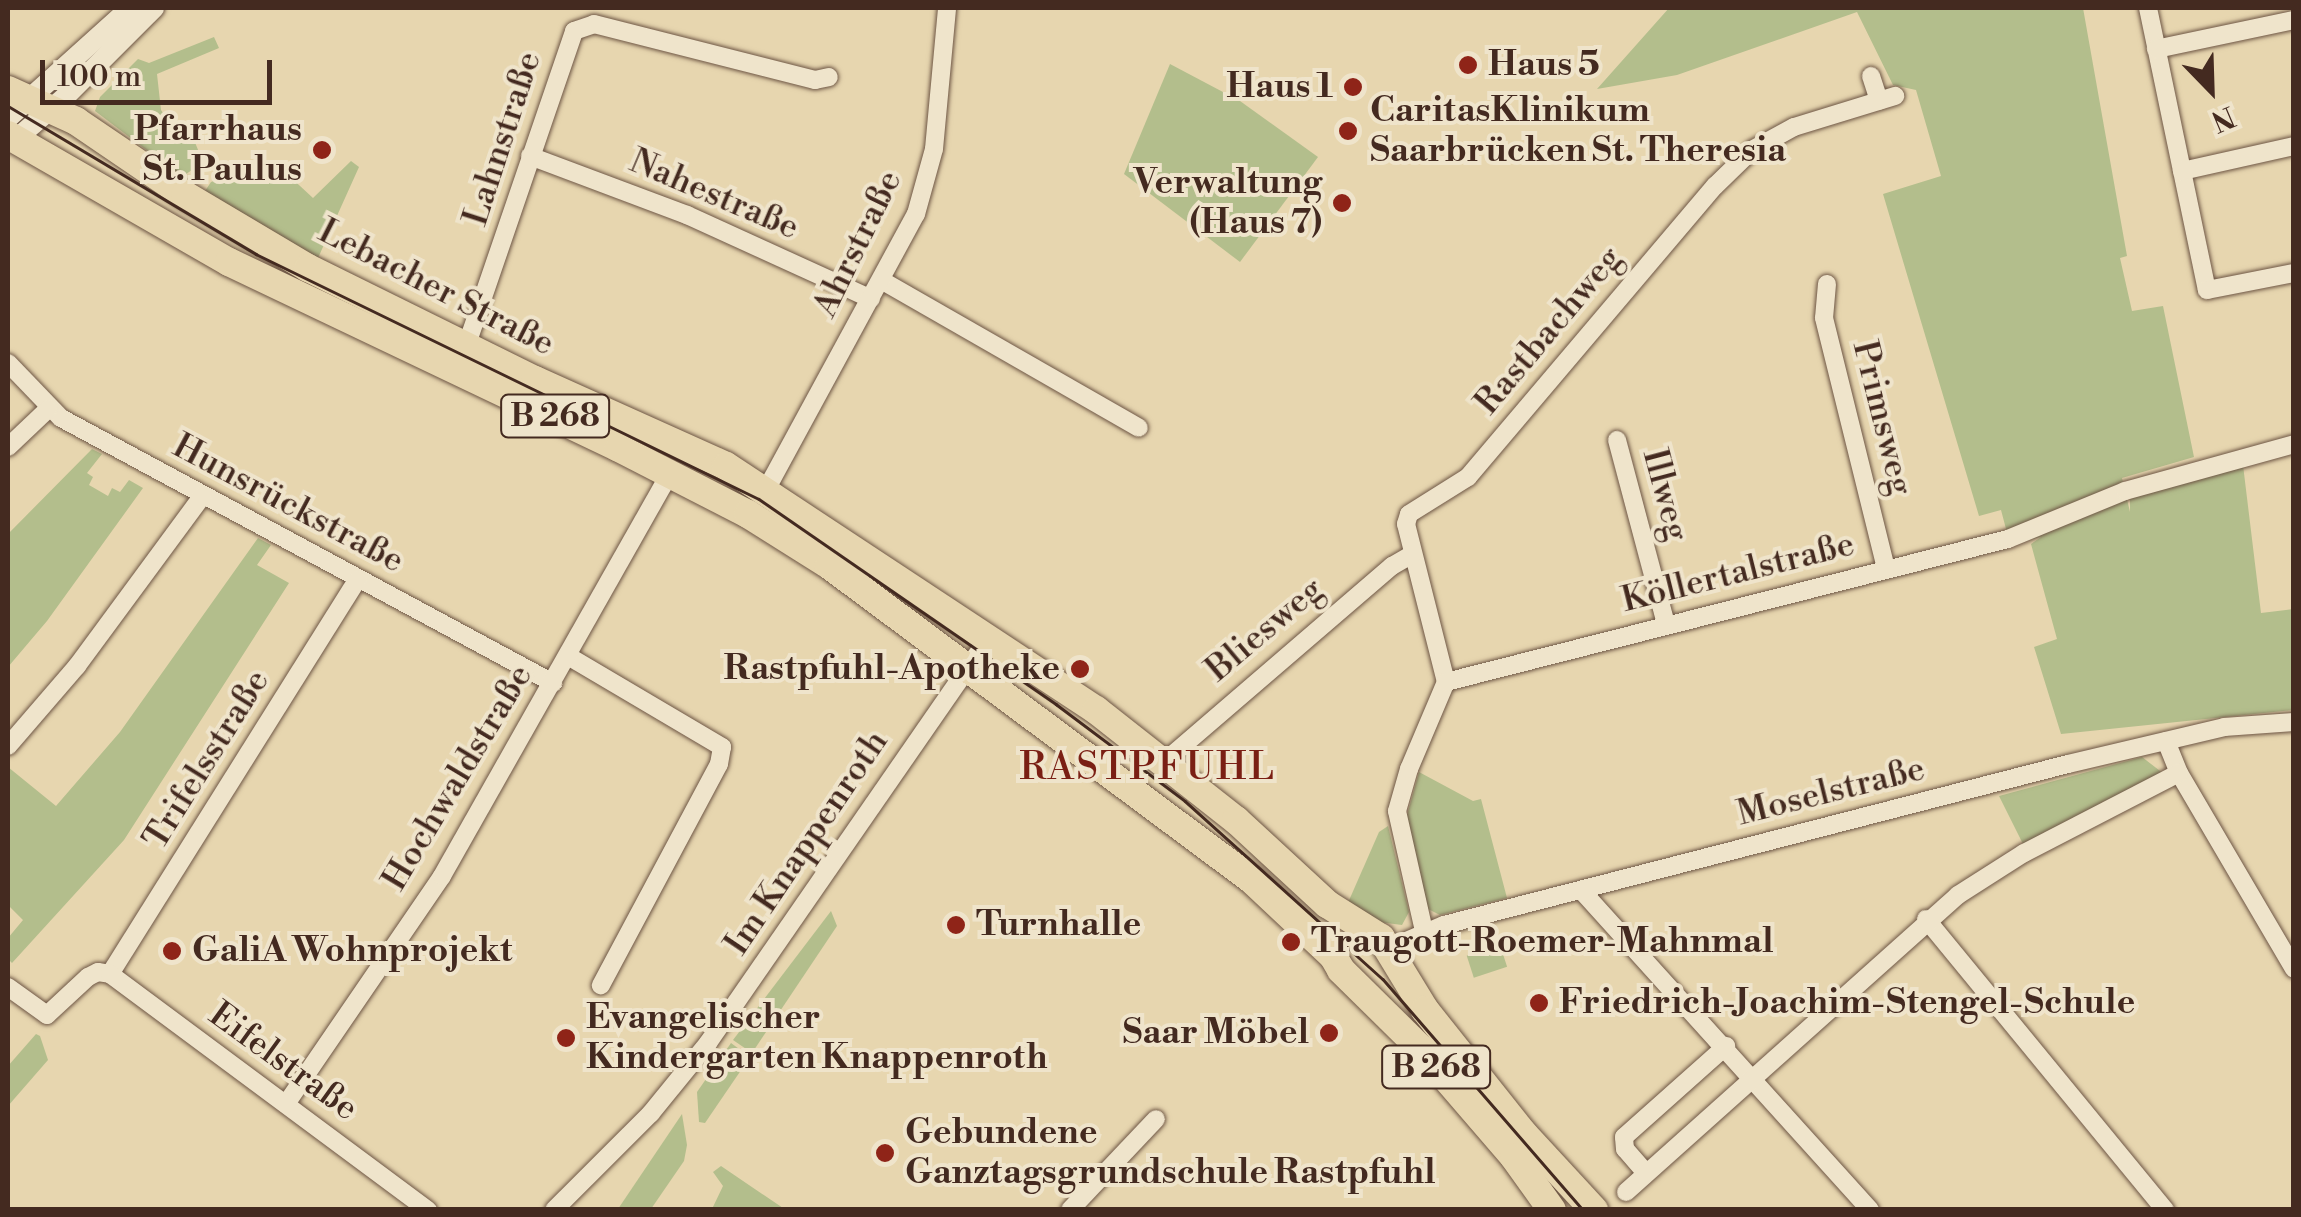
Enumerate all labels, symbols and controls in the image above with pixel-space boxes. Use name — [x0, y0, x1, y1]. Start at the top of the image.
scale bar — [45, 40, 278, 102]
north arrow — [2161, 40, 2261, 140]
place label: Haus 5 — [1488, 44, 1600, 86]
street label: Lahnstraße — [455, 47, 551, 231]
marker: Haus 5 — [1457, 54, 1479, 76]
text: 100 m — [57, 58, 141, 96]
place label: Haus 1 — [1226, 66, 1333, 108]
marker: Haus 1 — [1342, 76, 1364, 98]
place label: CaritasKlinikum Saarbrücken St. Theresia — [1370, 90, 1786, 172]
text: N — [2206, 98, 2240, 139]
place label: Pfarrhaus St. Paulus — [134, 109, 302, 191]
marker: CaritasKlinikum Saarbrücken St. Theresia — [1335, 118, 1361, 144]
marker: Pfarrhaus St. Paulus — [311, 139, 333, 161]
street label: Nahestraße — [623, 141, 805, 249]
place label: Verwaltung (Haus 7) — [1134, 162, 1322, 244]
street label: Ahrstraße — [804, 164, 912, 324]
marker: Verwaltung (Haus 7) — [1331, 192, 1353, 214]
street label: Lebacher Straße — [311, 210, 561, 366]
street label: Rastbachweg — [1467, 238, 1631, 424]
street label: Primsweg — [1843, 336, 1921, 500]
road number: B 268 — [500, 389, 610, 443]
street label: Hunsrückstraße — [165, 425, 411, 583]
street label: Illweg — [1633, 444, 1697, 546]
street label: Köllertalstraße — [1617, 524, 1859, 622]
street label: Bliesweg — [1198, 569, 1332, 691]
place label: Rastpfuhl-Apotheke — [724, 648, 1060, 690]
street label: Hochwaldstraße — [374, 657, 542, 899]
marker: Rastpfuhl-Apotheke — [1069, 658, 1091, 680]
street label: Trifelsstraße — [135, 662, 279, 858]
street label: Im Knappenroth — [716, 723, 898, 963]
district label: RASTPFUHL — [1020, 745, 1276, 791]
street label: Moselstraße — [1733, 748, 1929, 836]
place label: Turnhalle — [976, 904, 1141, 946]
marker: Turnhalle — [945, 914, 967, 936]
place label: Traugott-Roemer-Mahnmal — [1311, 921, 1773, 963]
place label: GaliA Wohnprojekt — [192, 930, 512, 972]
marker: Traugott-Roemer-Mahnmal — [1280, 931, 1302, 953]
marker: GaliA Wohnprojekt — [161, 940, 183, 962]
place label: Friedrich-Joachim-Stengel-Schule — [1559, 982, 2135, 1024]
marker: Friedrich-Joachim-Stengel-Schule — [1528, 992, 1550, 1014]
street label: Eifelstraße — [200, 994, 366, 1130]
place label: Evangelischer Kindergarten Knappenroth — [586, 997, 1048, 1079]
place label: Saar Möbel — [1122, 1012, 1309, 1054]
marker: Saar Möbel — [1318, 1022, 1340, 1044]
marker: Evangelischer Kindergarten Knappenroth — [555, 1027, 577, 1049]
road number: B 268 — [1381, 1040, 1491, 1094]
place label: Gebundene Ganztagsgrundschule Rastpfuhl — [905, 1112, 1436, 1194]
marker: Gebundene Ganztagsgrundschule Rastpfuhl — [874, 1142, 896, 1164]

